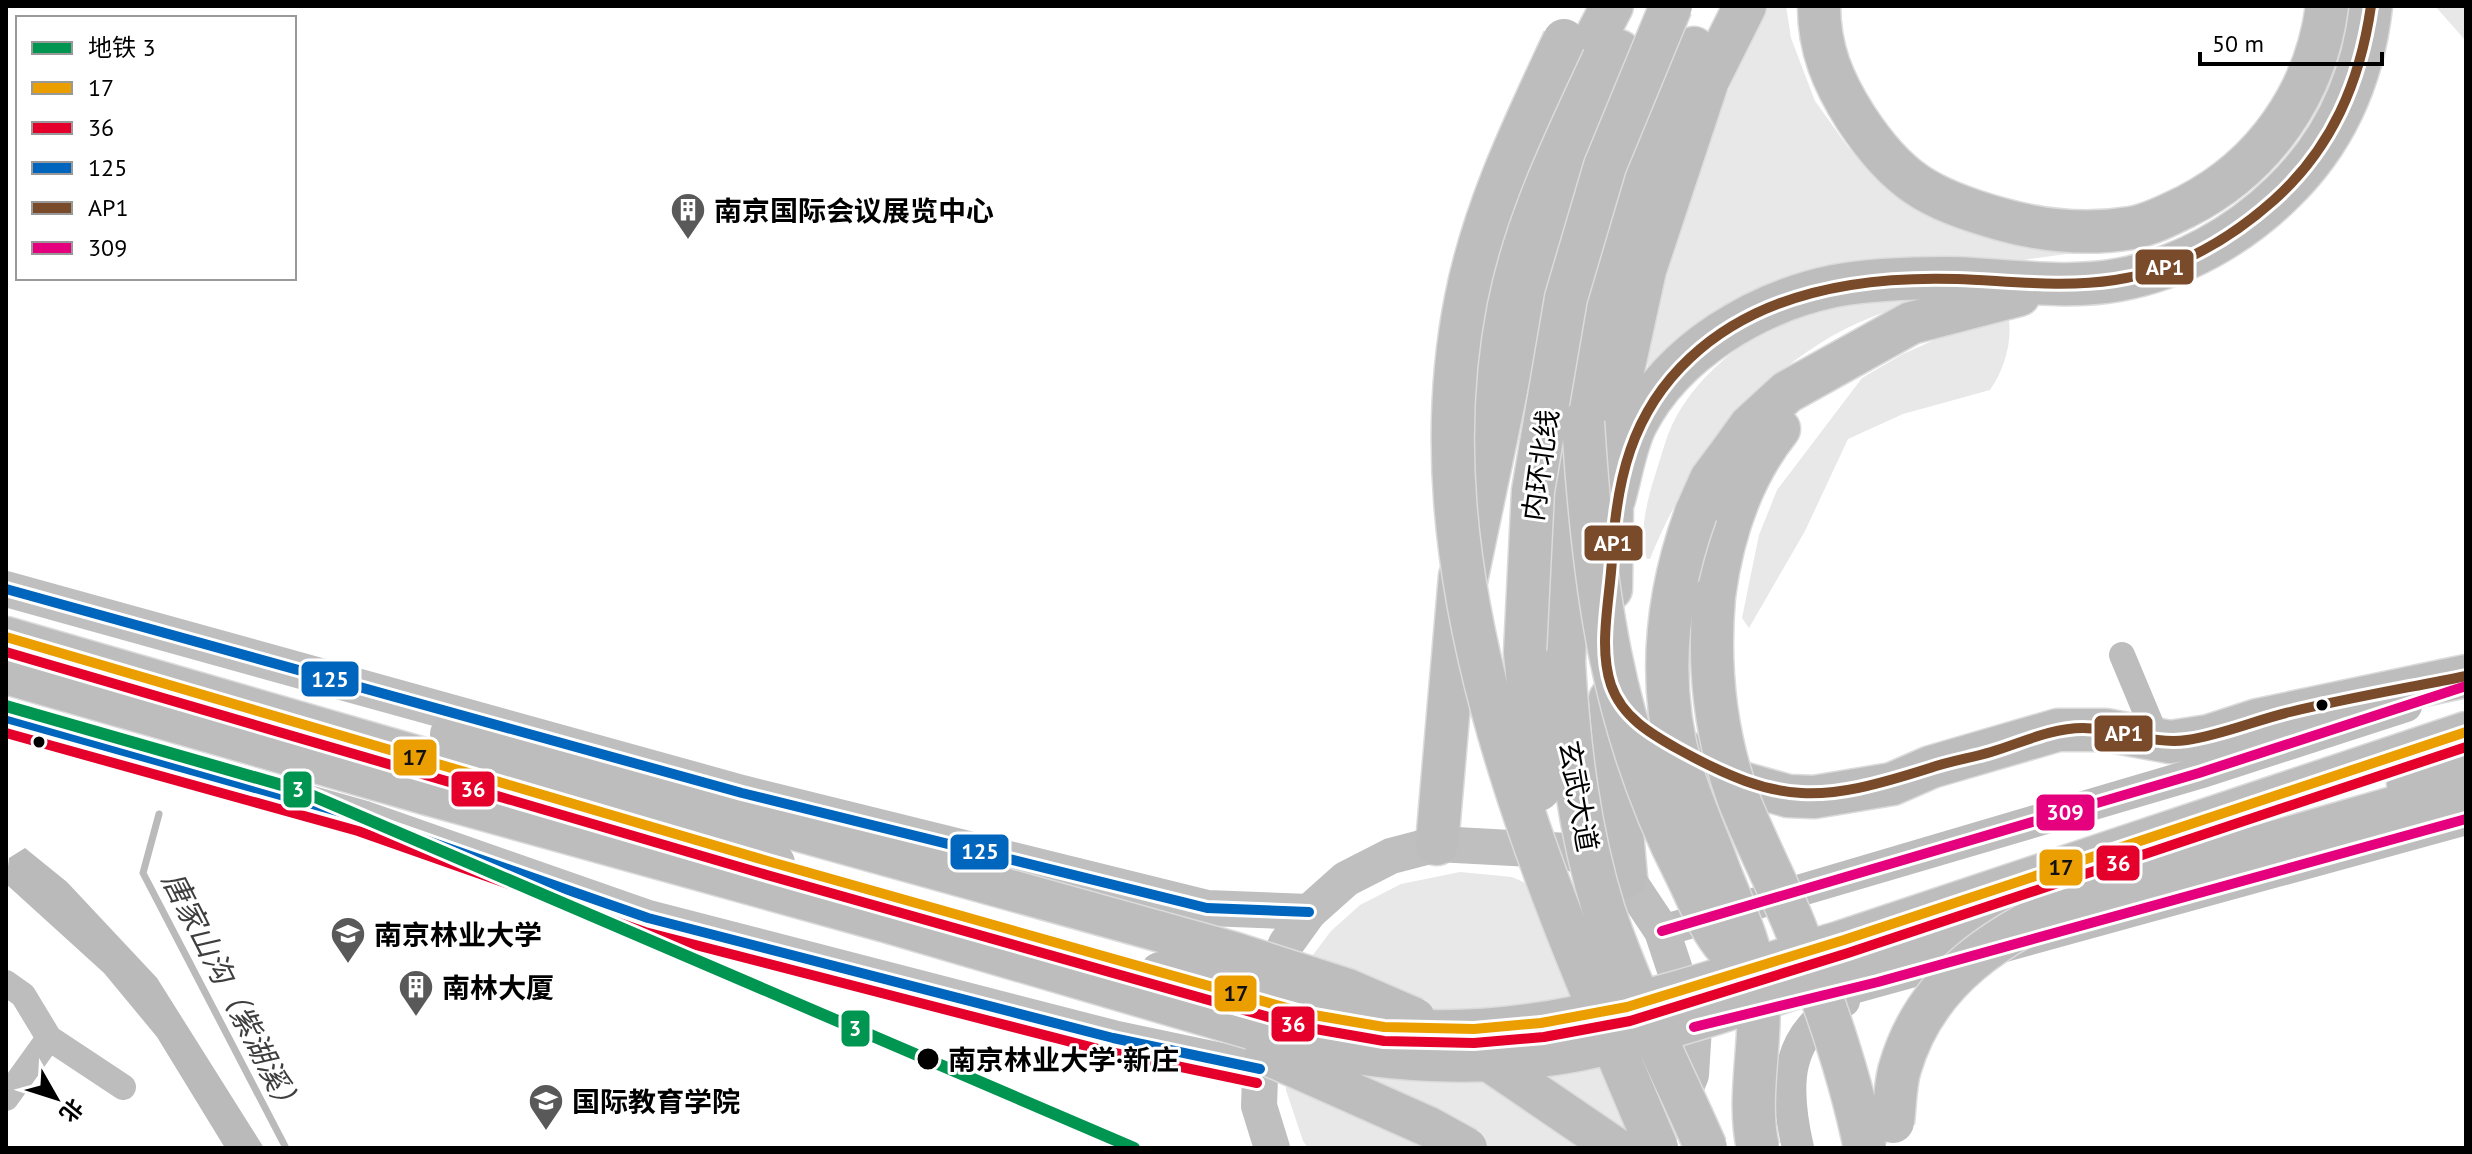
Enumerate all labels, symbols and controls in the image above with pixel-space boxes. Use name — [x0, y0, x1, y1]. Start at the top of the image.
legend — [16, 16, 296, 280]
scale bar — [2200, 16, 2382, 66]
text: 50 m — [2212, 28, 2264, 59]
text: 地铁 3 — [88, 32, 156, 63]
text: 17 — [88, 72, 114, 103]
text: 36 — [88, 112, 114, 143]
text: 125 — [88, 152, 127, 183]
building icon: 南京国际会议展览中心 — [669, 191, 707, 241]
text: AP1 — [88, 192, 129, 223]
place label: 南京国际会议展览中心 — [714, 192, 994, 229]
text: 309 — [88, 232, 127, 263]
line badge: AP1 — [2134, 248, 2195, 286]
text: AP1 — [2146, 253, 2184, 281]
street label: 内环北线 — [1514, 407, 1566, 523]
line badge: AP1 — [1583, 524, 1644, 562]
text: AP1 — [1594, 529, 1632, 557]
line badge: 125 — [300, 660, 360, 698]
text: 125 — [311, 665, 349, 693]
unlabelled marker — [2314, 697, 2330, 713]
line badge: AP1 — [2093, 714, 2154, 753]
text: AP1 — [2105, 719, 2143, 747]
unlabelled marker — [31, 734, 47, 750]
line badge: 17 — [392, 738, 438, 777]
street label: 玄武大道 — [1551, 738, 1607, 854]
text: 17 — [403, 743, 427, 771]
line badge: 3 — [282, 770, 313, 809]
line badge: 36 — [450, 770, 496, 808]
text: 3 — [292, 775, 304, 803]
text: 36 — [461, 775, 485, 803]
line badge: 309 — [2035, 793, 2096, 832]
text: 309 — [2046, 798, 2084, 826]
line badge: 125 — [949, 833, 1010, 871]
text: 125 — [961, 837, 999, 865]
line badge: 36 — [2095, 844, 2141, 882]
line badge: 17 — [2038, 848, 2084, 887]
text: 36 — [2106, 849, 2130, 877]
text: 17 — [2049, 853, 2073, 881]
water label: 唐家山沟（紫湖溪） — [154, 865, 312, 1123]
school or university icon: 南京林业大学 — [329, 915, 367, 965]
place label: 南京林业大学 — [374, 916, 542, 953]
building icon: 南林大厦 — [397, 968, 435, 1018]
place label: 南林大厦 — [442, 969, 554, 1006]
line badge: 17 — [1213, 974, 1258, 1013]
text: 17 — [1224, 979, 1248, 1007]
line badge: 36 — [1270, 1005, 1316, 1043]
line badge: 3 — [840, 1009, 871, 1048]
text: 36 — [1281, 1010, 1305, 1038]
text: 3 — [849, 1014, 861, 1042]
place label: 南京林业大学·新庄 — [948, 1041, 1179, 1078]
marker: 南京林业大学·新庄 — [915, 1046, 941, 1072]
north arrow — [16, 1058, 96, 1138]
school or university icon: 国际教育学院 — [527, 1082, 565, 1132]
place label: 国际教育学院 — [572, 1083, 740, 1120]
text: 北 — [54, 1093, 89, 1128]

